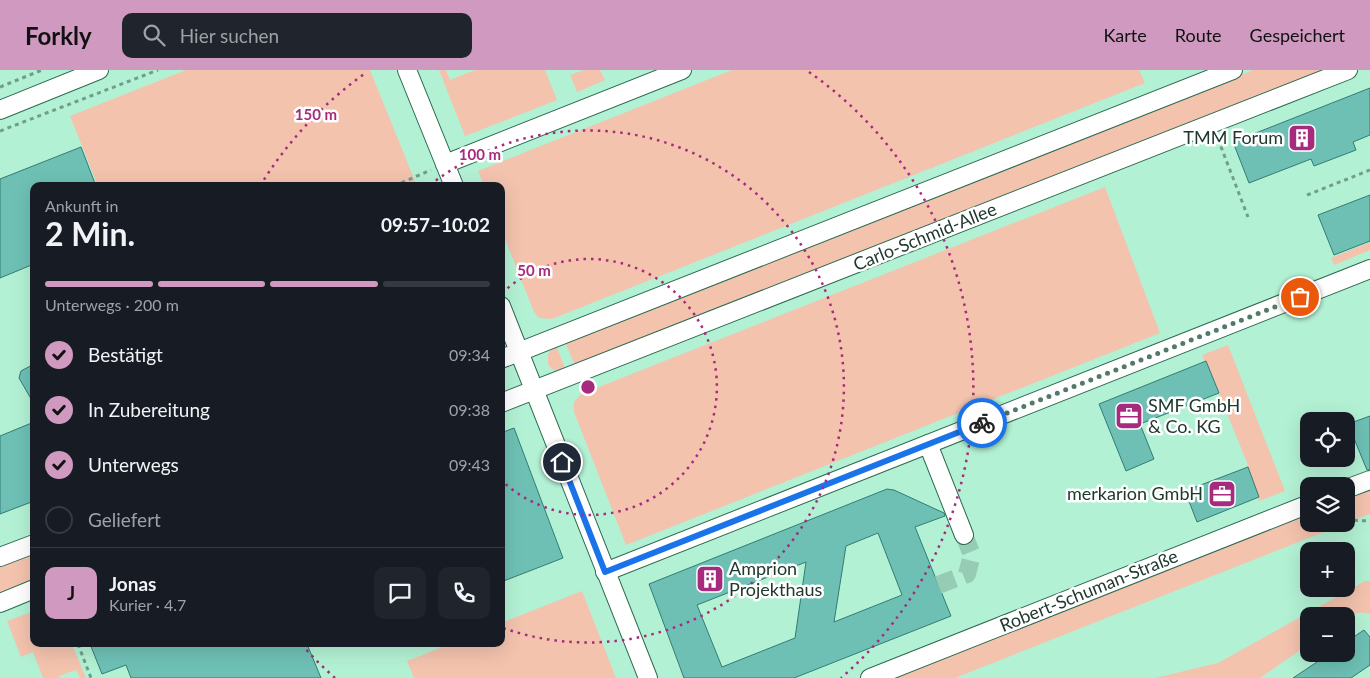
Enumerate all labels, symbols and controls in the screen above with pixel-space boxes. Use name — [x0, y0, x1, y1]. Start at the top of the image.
search box — [122, 13, 472, 58]
text: Forkly — [25, 21, 92, 50]
icon: search — [140, 21, 168, 49]
text: Hier suchen — [180, 24, 279, 47]
text: Karte — [1103, 24, 1147, 46]
text: Route — [1175, 24, 1222, 46]
text: Gespeichert — [1250, 24, 1345, 46]
text: 150 m — [295, 105, 337, 123]
building icon: TMM Forum — [1287, 123, 1317, 153]
place label: TMM Forum — [1183, 126, 1283, 148]
text: 100 m — [459, 145, 501, 163]
text: Ankunft in — [45, 196, 118, 215]
street label: Carlo-Schmid-Allee — [850, 197, 999, 275]
text: 09:57–10:02 — [381, 213, 490, 236]
text: 2 Min. — [45, 214, 135, 253]
text: 50 m — [517, 261, 551, 279]
pin — [1279, 276, 1321, 318]
icon: bag — [1286, 283, 1314, 311]
text: Unterwegs · 200 m — [45, 295, 179, 314]
icon: check — [45, 341, 73, 369]
text: Bestätigt — [88, 343, 163, 366]
text: 09:34 — [449, 345, 490, 364]
centre of rings — [579, 378, 597, 396]
place label: SMF GmbH & Co. KG — [1148, 394, 1240, 437]
icon: check — [45, 396, 73, 424]
text: In Zubereitung — [88, 398, 210, 421]
courier — [957, 398, 1007, 448]
text: 09:38 — [449, 400, 490, 419]
office icon: SMF GmbH & Co. KG — [1114, 401, 1144, 431]
icon: bike — [968, 409, 996, 437]
map controls — [1300, 412, 1355, 662]
button: locate — [1300, 412, 1355, 467]
pin — [541, 441, 583, 483]
icon: home — [548, 448, 576, 476]
icon: check — [45, 451, 73, 479]
text: Unterwegs — [88, 453, 179, 476]
text: 09:43 — [449, 455, 490, 474]
button: layers — [1300, 477, 1355, 532]
office icon: merkarion GmbH — [1207, 479, 1237, 509]
place label: merkarion GmbH — [1067, 482, 1203, 504]
text: Geliefert — [88, 508, 161, 531]
button: + — [1300, 542, 1355, 597]
street label: Robert-Schuman-Straße — [996, 544, 1181, 636]
place label: Amprion Projekthaus — [729, 557, 822, 600]
building icon: Amprion Projekthaus — [695, 564, 725, 594]
button: chat — [374, 567, 426, 619]
button: phone — [438, 567, 490, 619]
text: Jonas — [109, 572, 156, 595]
text: J — [67, 581, 75, 604]
text: Kurier · 4.7 — [109, 595, 186, 614]
button: − — [1300, 607, 1355, 662]

